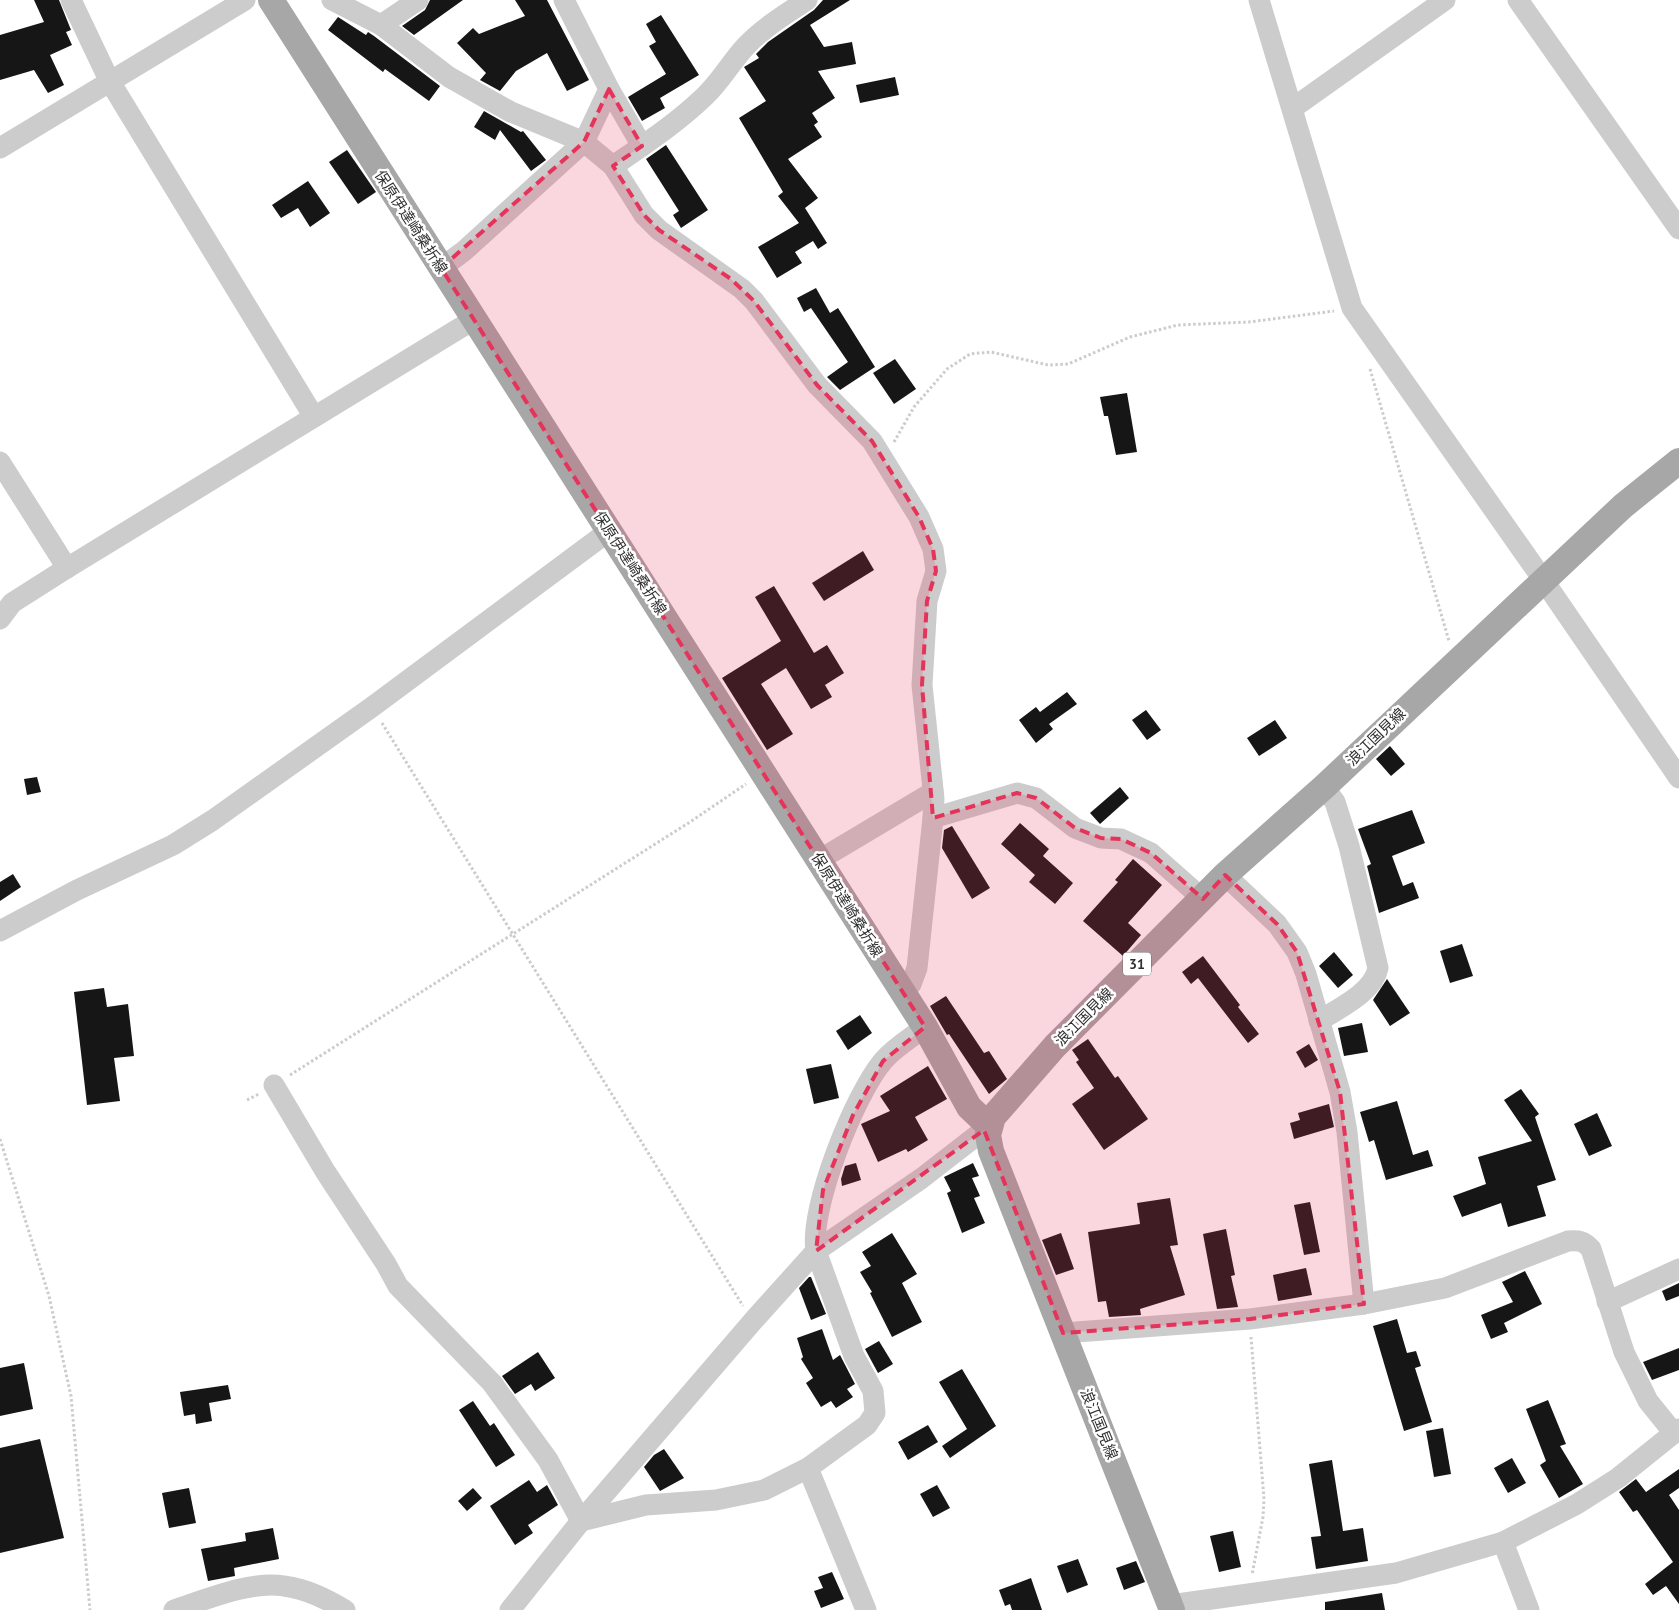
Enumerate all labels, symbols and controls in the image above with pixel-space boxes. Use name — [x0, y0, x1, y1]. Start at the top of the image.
street label: 保原伊達崎桑折線 — [371, 166, 452, 277]
street label: 保原伊達崎桑折線 — [590, 507, 671, 618]
street label: 浪江国見線 — [1342, 704, 1409, 770]
street label: 保原伊達崎桑折線 — [808, 849, 887, 961]
road number: 31 — [1123, 952, 1151, 976]
street label: 浪江国見線 — [1050, 983, 1117, 1050]
street label: 浪江国見線 — [1077, 1385, 1122, 1462]

